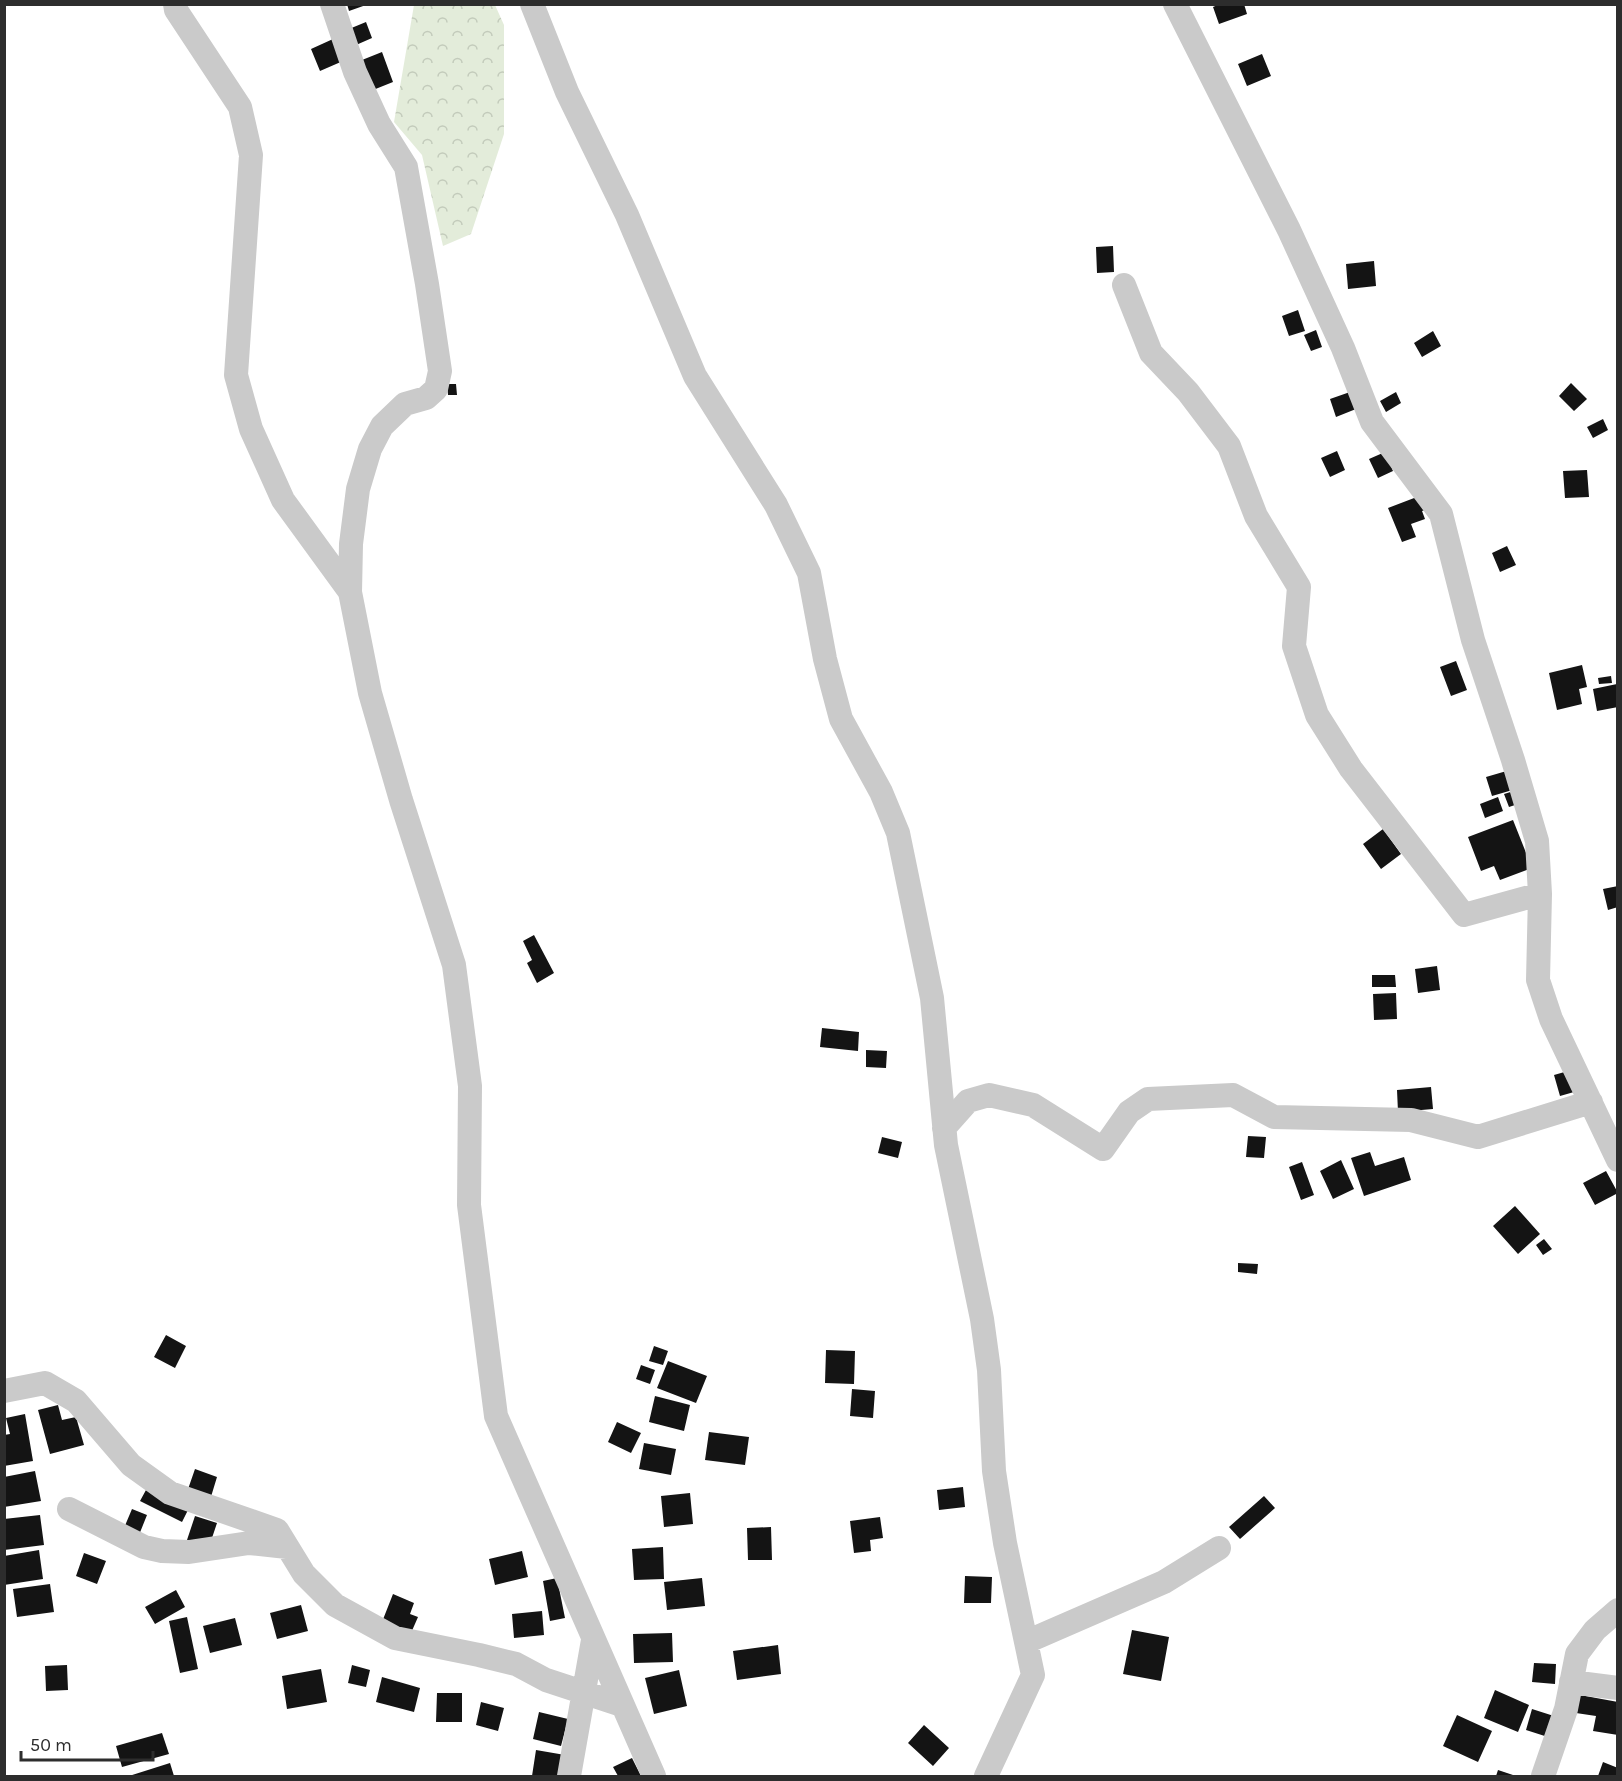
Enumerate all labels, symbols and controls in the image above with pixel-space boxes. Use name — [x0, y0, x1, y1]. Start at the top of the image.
scale bar — [21, 1724, 153, 1762]
text: 50 m — [30, 1734, 72, 1756]

